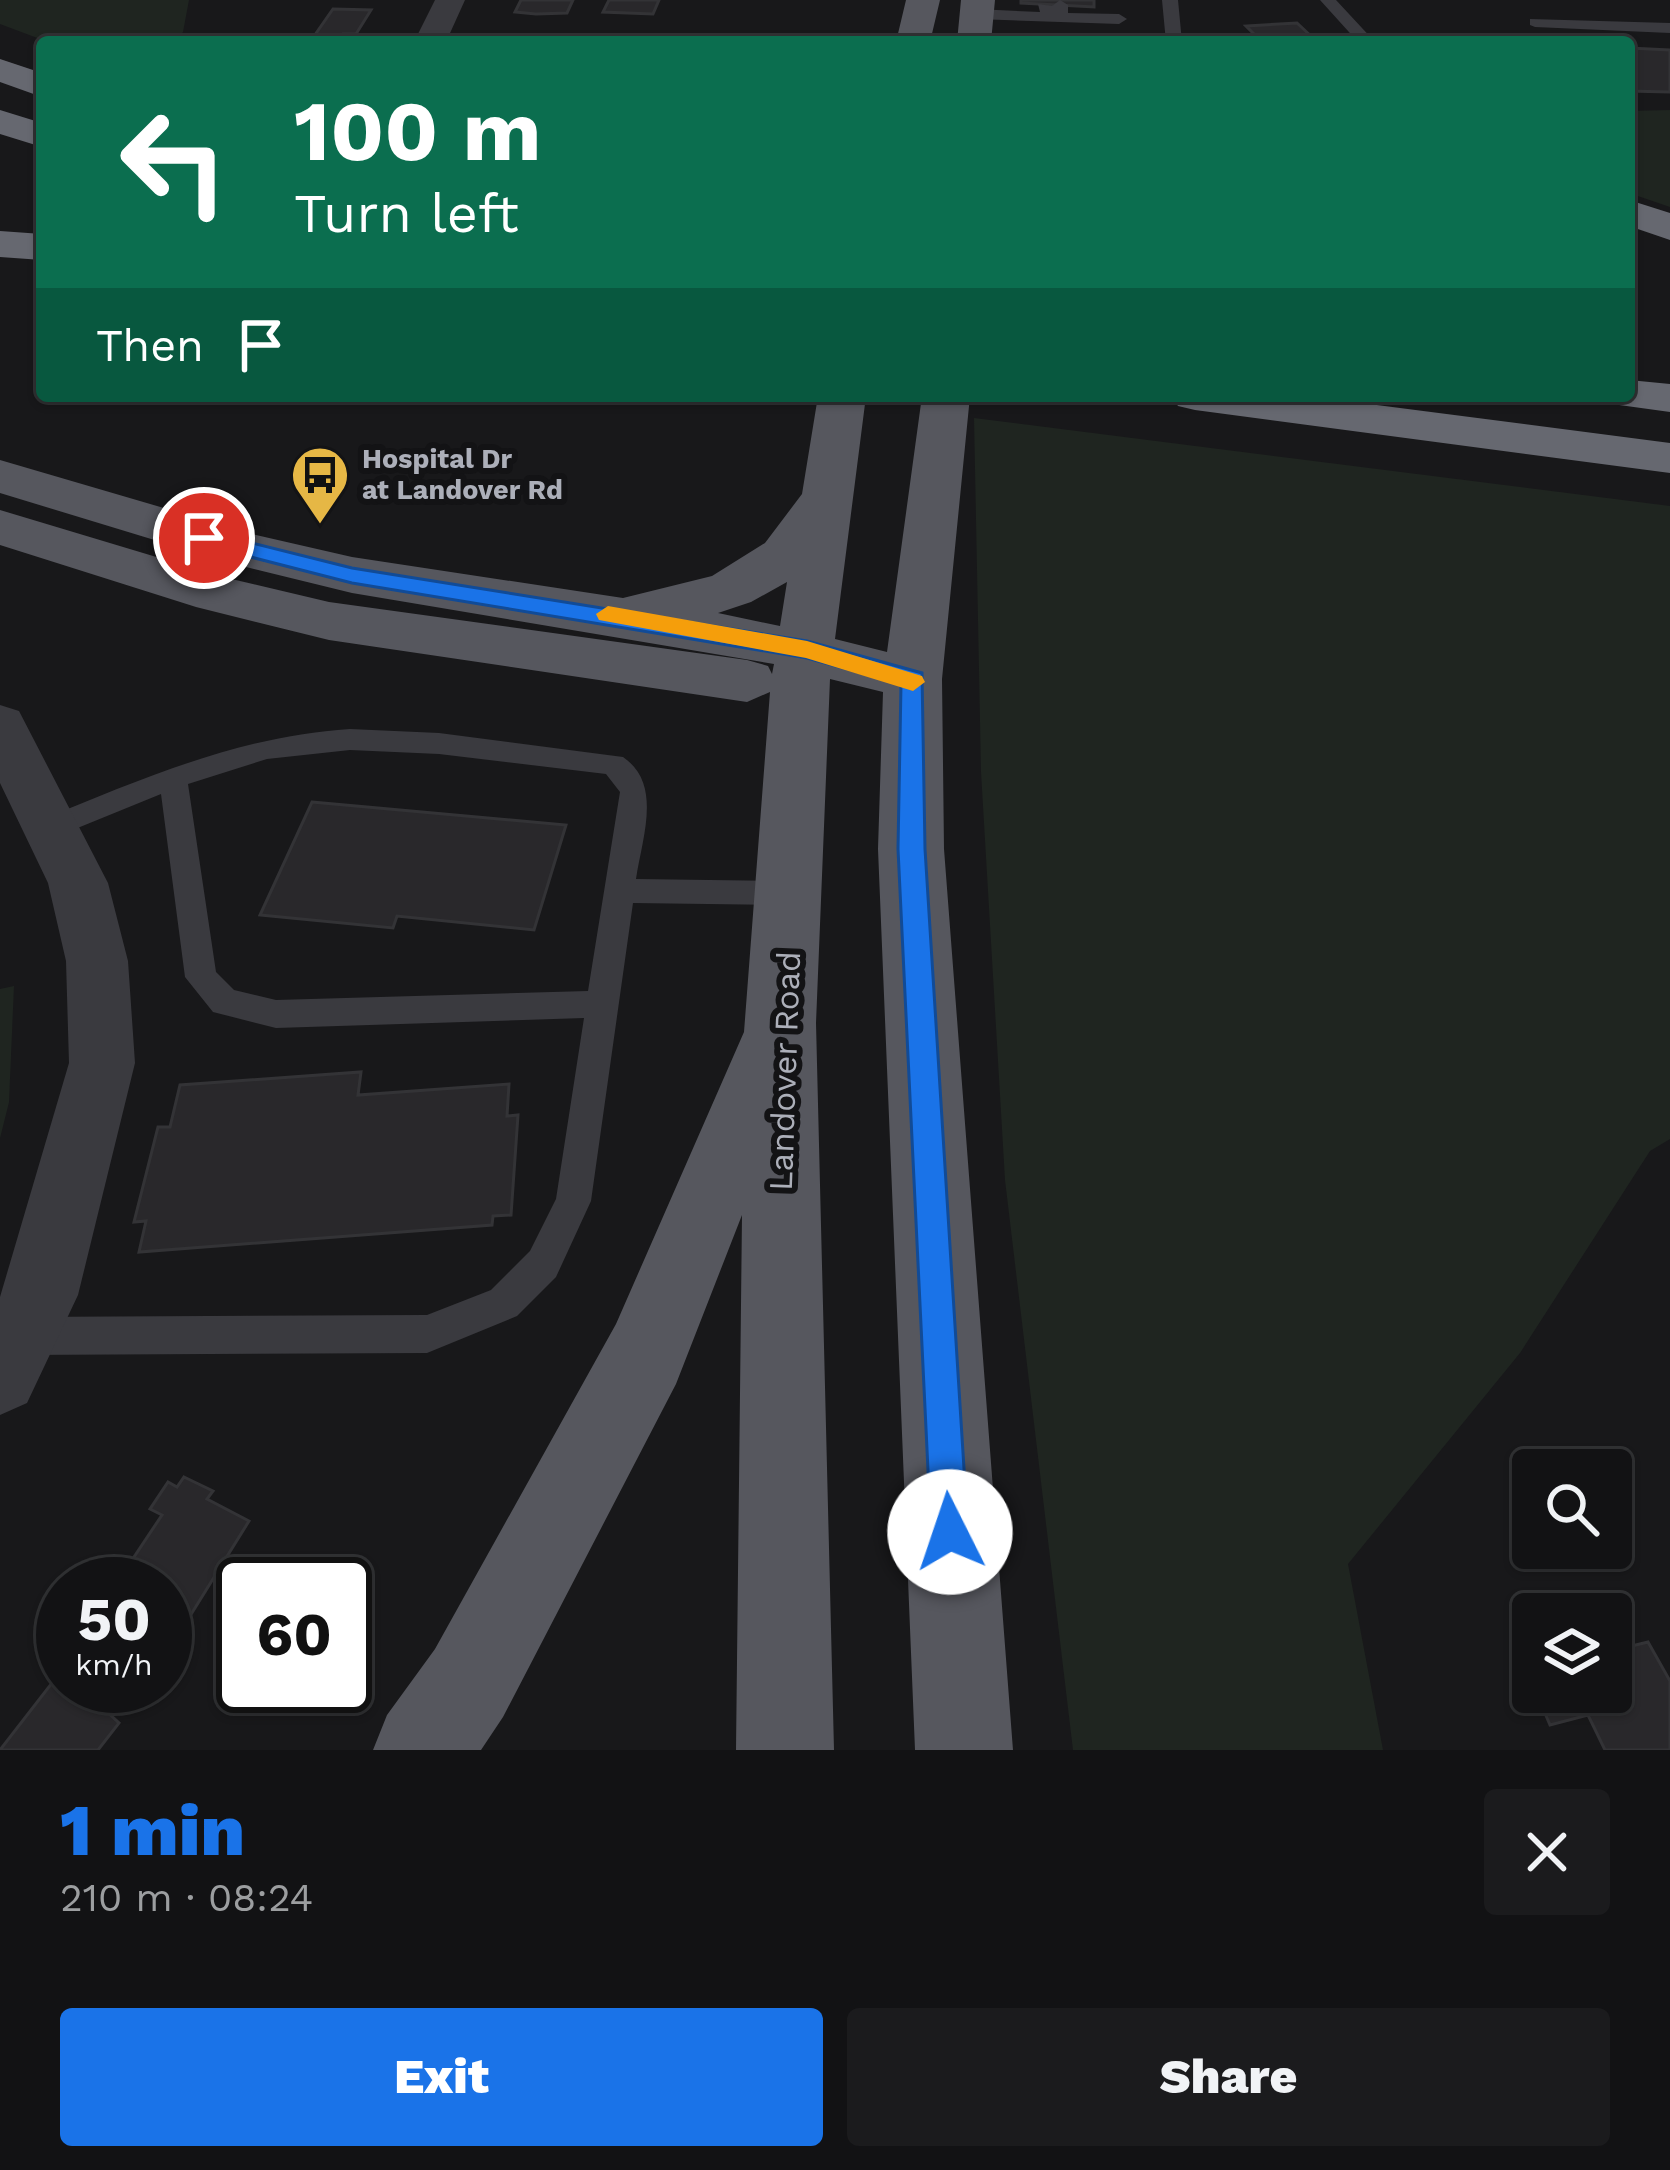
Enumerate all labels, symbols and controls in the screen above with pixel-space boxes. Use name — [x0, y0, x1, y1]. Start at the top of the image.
text: 100 m — [294, 82, 541, 180]
icon: left — [96, 84, 252, 240]
text: Turn left — [294, 182, 519, 245]
icon: arrive — [228, 312, 294, 378]
text: Then — [96, 319, 204, 372]
place label: Hospital Dr at Landover Rd — [362, 443, 563, 506]
bus stop icon: Hospital Dr at Landover Rd — [289, 444, 351, 526]
pin — [153, 487, 255, 589]
icon: arrive — [171, 505, 237, 571]
street label: Landover Road — [761, 950, 808, 1192]
map controls — [1512, 1449, 1632, 1713]
button: search — [1512, 1449, 1632, 1569]
position arrow — [887, 1469, 1013, 1595]
speed limit sign: 60 — [216, 1557, 372, 1713]
text: 50 — [77, 1584, 151, 1655]
button: layers — [1512, 1593, 1632, 1713]
text: km/h — [75, 1647, 153, 1682]
text: 1 min — [60, 1788, 245, 1872]
button: close — [1484, 1789, 1610, 1915]
text: 210 m · 08:24 — [60, 1875, 313, 1920]
button: Exit — [60, 2008, 823, 2146]
button: Share — [847, 2008, 1610, 2146]

